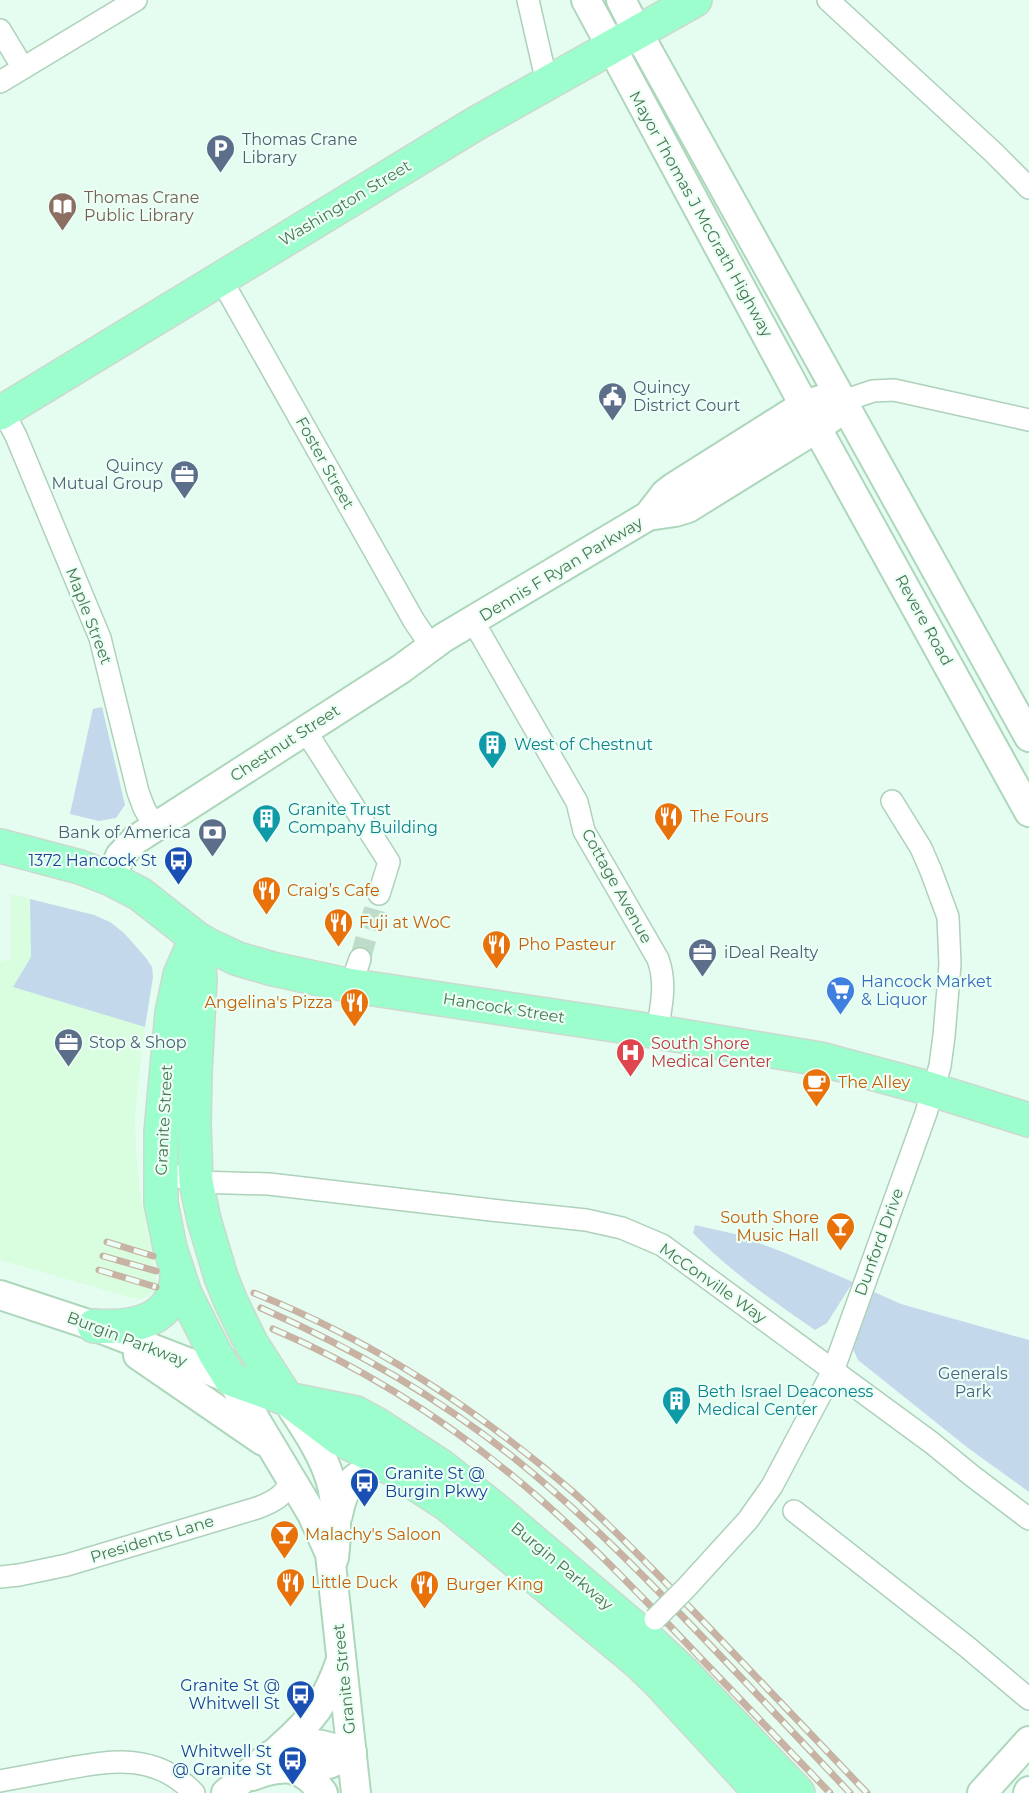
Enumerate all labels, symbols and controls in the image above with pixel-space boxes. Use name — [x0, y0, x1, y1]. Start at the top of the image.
street label: Mayor Thomas J McGrath Highway — [625, 88, 777, 340]
place label: Thomas Crane Library — [242, 130, 357, 167]
parking icon: Thomas Crane Library — [205, 132, 237, 174]
street label: Washington Street — [276, 156, 415, 250]
place label: Thomas Crane Public Library — [84, 188, 199, 225]
library icon: Thomas Crane Public Library — [47, 190, 79, 232]
place label: Quincy District Court — [633, 378, 741, 415]
public building icon: Quincy District Court — [596, 380, 628, 422]
street label: Foster Street — [292, 414, 358, 513]
place label: Quincy Mutual Group — [52, 456, 163, 493]
office icon: Quincy Mutual Group — [168, 458, 200, 500]
street label: Dennis F Ryan Parkway — [476, 512, 646, 625]
street label: Maple Street — [62, 565, 116, 668]
street label: Revere Road — [891, 571, 957, 669]
street label: Chestnut Street — [227, 700, 344, 785]
building icon: West of Chestnut — [477, 728, 509, 770]
place label: West of Chestnut — [514, 735, 653, 754]
place label: Granite Trust Company Building — [288, 800, 438, 837]
restaurant icon: The Fours — [653, 800, 685, 842]
building icon: Granite Trust Company Building — [251, 802, 283, 844]
place label: The Fours — [690, 807, 769, 826]
bank icon: Bank of America — [196, 816, 228, 858]
place label: Bank of America — [58, 823, 191, 842]
street label: Cottage Avenue — [578, 825, 656, 947]
bus stop icon: 1372 Hancock St — [162, 844, 194, 886]
place label: 1372 Hancock St — [29, 851, 157, 870]
restaurant icon: Craig’s Cafe — [250, 874, 282, 916]
place label: Craig’s Cafe — [287, 881, 380, 900]
restaurant icon: Fuji at WoC — [322, 906, 354, 948]
place label: Fuji at WoC — [359, 913, 451, 932]
restaurant icon: Pho Pasteur — [481, 928, 513, 970]
place label: Pho Pasteur — [518, 935, 616, 954]
office icon: iDeal Realty — [687, 936, 719, 978]
place label: iDeal Realty — [724, 943, 818, 962]
place label: Hancock Market & Liquor — [861, 972, 993, 1009]
supermarket icon: Hancock Market & Liquor — [824, 974, 856, 1016]
restaurant icon: Angelina's Pizza — [338, 986, 370, 1028]
street label: Hancock Street — [442, 989, 567, 1027]
place label: Angelina's Pizza — [204, 993, 333, 1012]
office icon: Stop & Shop — [52, 1026, 84, 1068]
place label: Stop & Shop — [89, 1033, 187, 1052]
place label: South Shore Medical Center — [651, 1034, 772, 1071]
hospital icon: South Shore Medical Center — [614, 1036, 646, 1078]
street label: Granite Street — [152, 1064, 176, 1176]
cafe icon: The Alley — [801, 1066, 833, 1108]
place label: The Alley — [838, 1073, 910, 1092]
street label: Dunford Drive — [851, 1186, 907, 1298]
place label: South Shore Music Hall — [720, 1208, 819, 1245]
bar icon: South Shore Music Hall — [824, 1210, 856, 1252]
street label: McConville Way — [656, 1239, 770, 1327]
street label: Burgin Parkway — [64, 1307, 190, 1371]
park label: Generals Park — [938, 1364, 1008, 1401]
place label: Beth Israel Deaconess Medical Center — [697, 1382, 874, 1419]
building icon: Beth Israel Deaconess Medical Center — [660, 1384, 692, 1426]
place label: Granite St @ Burgin Pkwy — [385, 1464, 488, 1501]
bus stop icon: Granite St @ Burgin Pkwy — [348, 1466, 380, 1508]
street label: Presidents Lane — [88, 1511, 216, 1567]
bar icon: Malachy's Saloon — [268, 1518, 300, 1560]
street label: Burgin Parkway — [507, 1518, 617, 1614]
place label: Malachy's Saloon — [305, 1525, 441, 1544]
restaurant icon: Little Duck — [274, 1566, 306, 1608]
restaurant icon: Burger King — [409, 1568, 441, 1610]
place label: Little Duck — [311, 1573, 398, 1592]
place label: Burger King — [446, 1575, 544, 1594]
street label: Granite Street — [329, 1622, 359, 1735]
place label: Granite St @ Whitwell St — [180, 1676, 281, 1713]
bus stop icon: Granite St @ Whitwell St — [285, 1678, 317, 1720]
place label: Whitwell St @ Granite St — [172, 1742, 273, 1779]
bus stop icon: Whitwell St @ Granite St — [277, 1744, 309, 1786]

